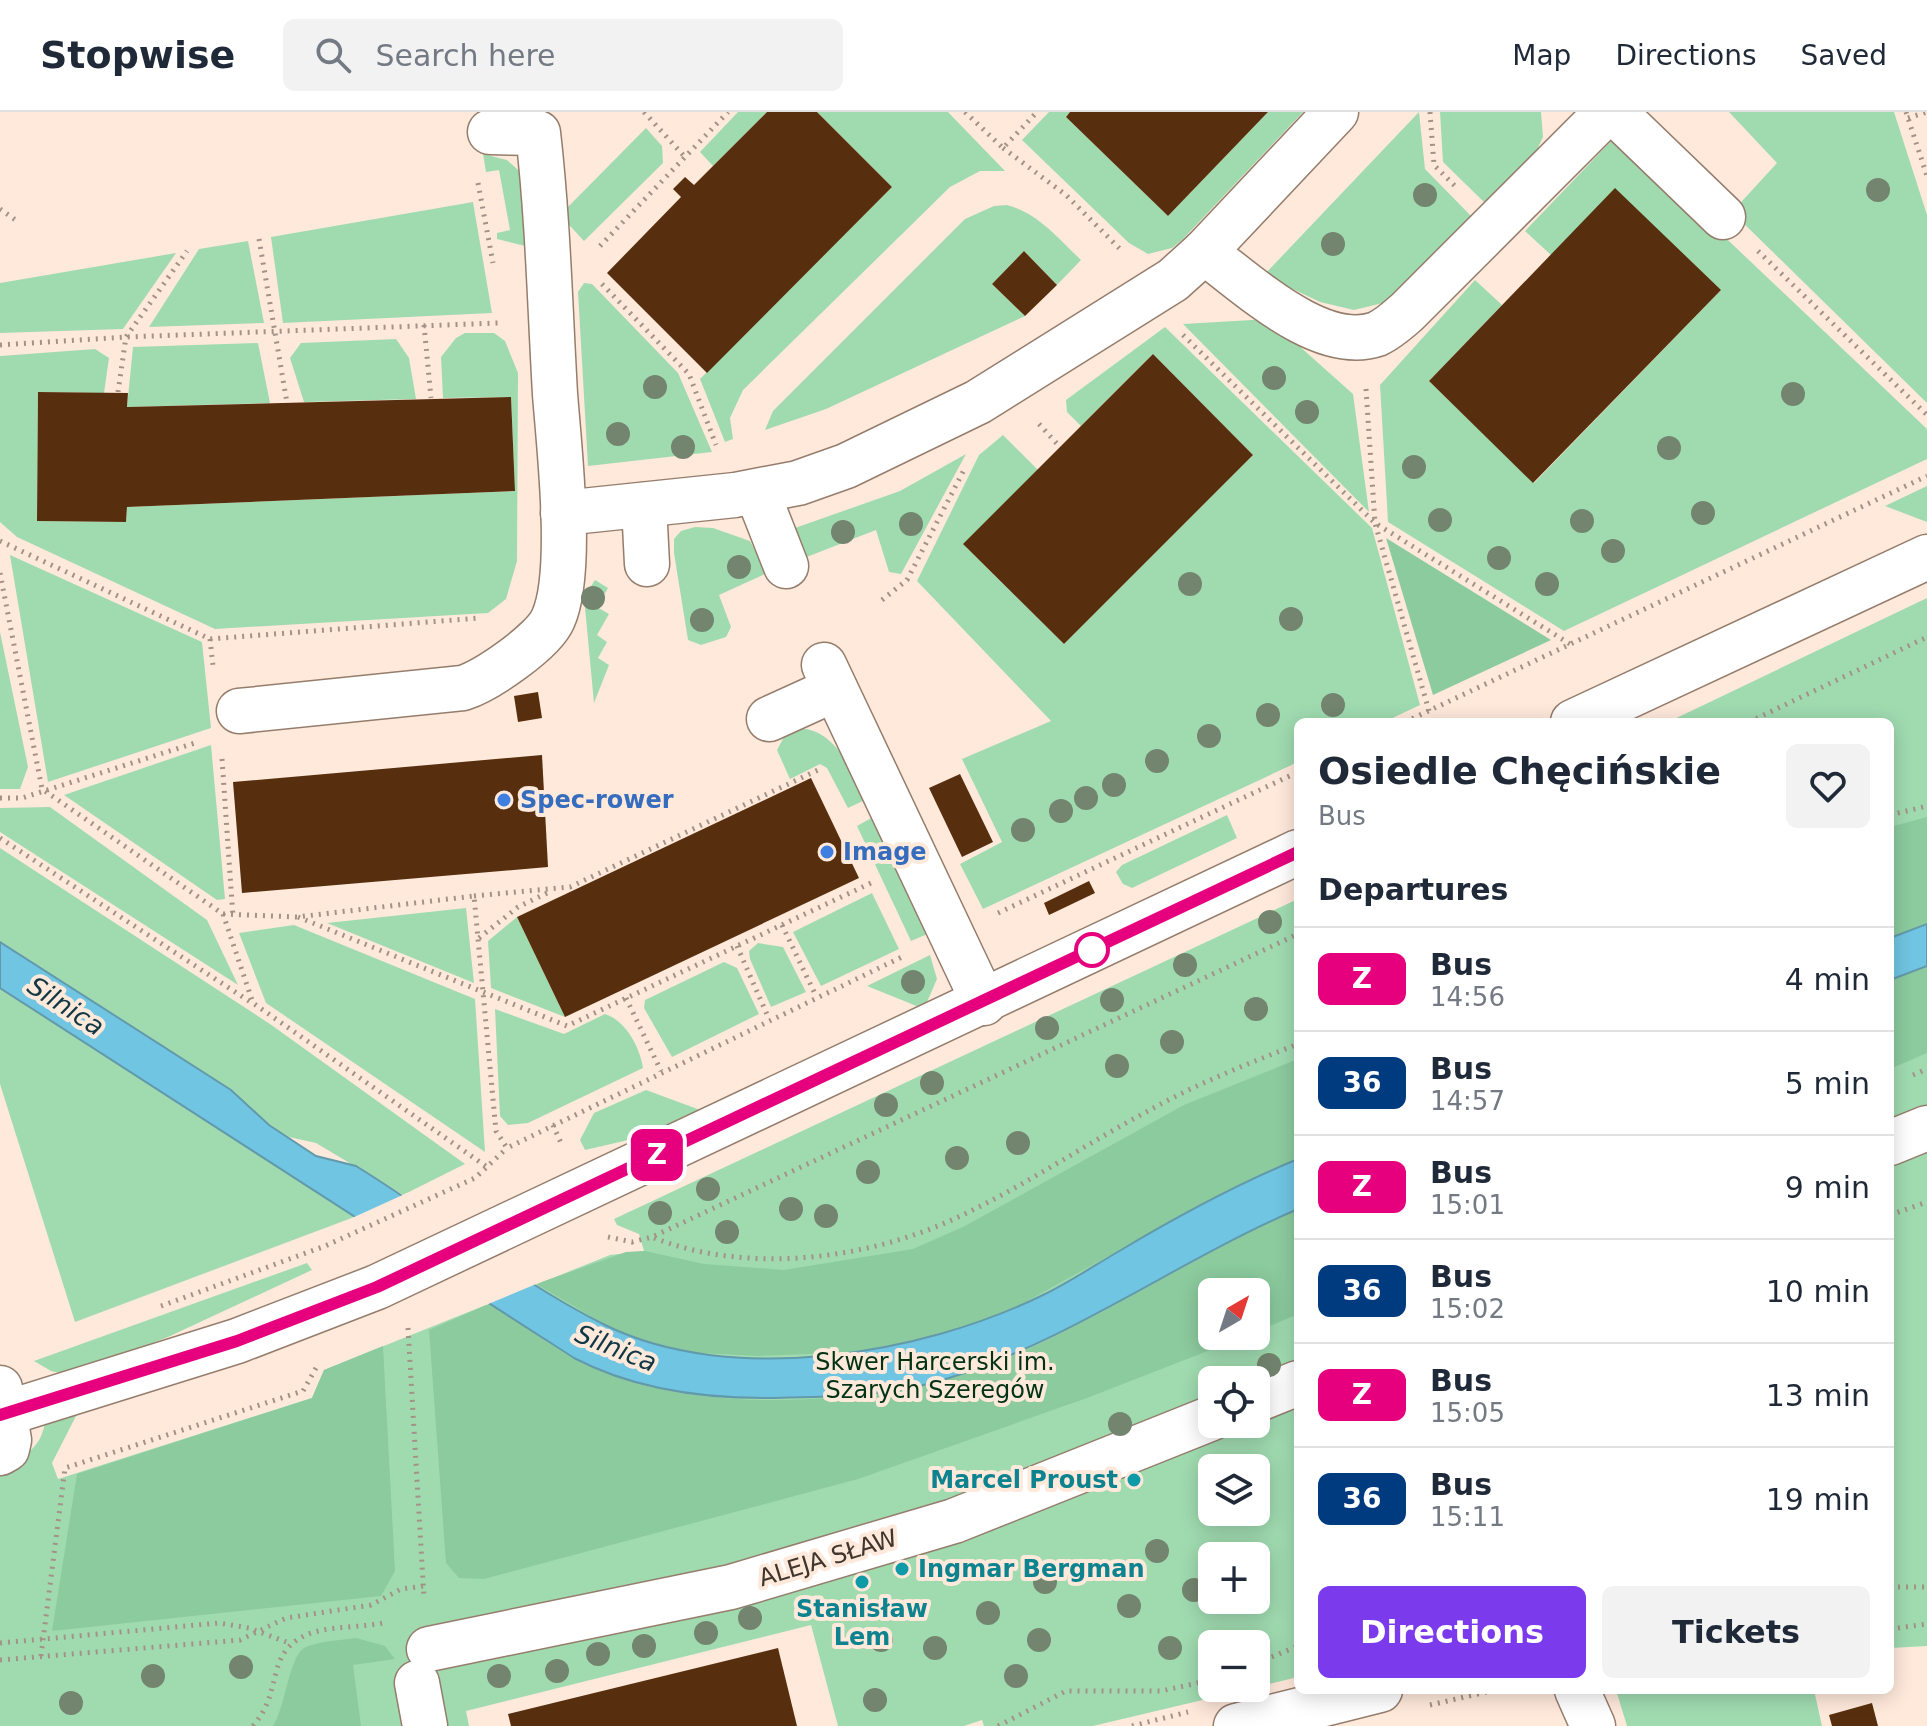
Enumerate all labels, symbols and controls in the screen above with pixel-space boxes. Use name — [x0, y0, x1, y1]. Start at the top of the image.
search box — [283, 19, 843, 91]
text: Stopwise — [40, 33, 235, 77]
icon: search — [311, 33, 355, 77]
text: Search here — [375, 38, 556, 73]
text: Map — [1512, 39, 1571, 72]
text: Directions — [1615, 39, 1756, 72]
text: Saved — [1800, 39, 1887, 72]
button: heart — [1786, 744, 1870, 828]
text: Osiedle Chęcińskie — [1318, 749, 1721, 793]
place label: Spec-rower — [520, 786, 674, 814]
marker: Spec-rower — [495, 791, 513, 809]
text: Bus — [1318, 801, 1366, 831]
place label: Image — [843, 838, 927, 866]
marker: Image — [818, 843, 836, 861]
text: Departures — [1318, 872, 1508, 907]
unlabelled marker — [1075, 933, 1109, 967]
text: Bus — [1430, 947, 1492, 982]
text: Z — [1352, 962, 1372, 995]
text: 4 min — [1785, 962, 1870, 997]
water label: Silnica — [22, 970, 110, 1042]
text: 14:56 — [1430, 982, 1505, 1012]
text: Bus — [1430, 1051, 1492, 1086]
text: 36 — [1343, 1066, 1381, 1099]
text: 5 min — [1785, 1066, 1870, 1101]
text: 14:57 — [1430, 1086, 1505, 1116]
line badge: Z — [631, 1129, 683, 1181]
text: Z — [647, 1138, 667, 1171]
text: Bus — [1430, 1155, 1492, 1190]
text: Z — [1352, 1170, 1372, 1203]
text: 9 min — [1785, 1170, 1870, 1205]
text: 15:01 — [1430, 1190, 1505, 1220]
text: Bus — [1430, 1259, 1492, 1294]
text: 36 — [1343, 1274, 1381, 1307]
text: 10 min — [1766, 1274, 1870, 1309]
north arrow — [1198, 1278, 1270, 1350]
map controls — [1198, 1278, 1270, 1702]
text: 15:02 — [1430, 1294, 1505, 1324]
water label: Silnica — [571, 1318, 661, 1378]
park label: Skwer Harcerski im. Szarych Szeregów — [815, 1348, 1055, 1404]
text: Bus — [1430, 1363, 1492, 1398]
button: locate — [1198, 1366, 1270, 1438]
text: Z — [1352, 1378, 1372, 1411]
text: 13 min — [1766, 1378, 1870, 1413]
text: 15:05 — [1430, 1398, 1505, 1428]
button: layers — [1198, 1454, 1270, 1526]
place label: Marcel Proust — [930, 1466, 1118, 1494]
text: Bus — [1430, 1467, 1492, 1502]
marker: Marcel Proust — [1125, 1471, 1143, 1489]
text: 36 — [1343, 1482, 1381, 1515]
text: 19 min — [1766, 1482, 1870, 1517]
text: 15:11 — [1430, 1502, 1505, 1532]
street label: ALEJA SŁAW — [755, 1524, 901, 1592]
button: + — [1198, 1542, 1270, 1614]
place label: Ingmar Bergman — [918, 1555, 1144, 1583]
marker: Ingmar Bergman — [893, 1560, 911, 1578]
marker: Stanisław Lem — [853, 1573, 871, 1591]
button: Directions — [1318, 1586, 1586, 1678]
button: Tickets — [1602, 1586, 1870, 1678]
place label: Stanisław Lem — [796, 1595, 928, 1651]
button: − — [1198, 1630, 1270, 1702]

